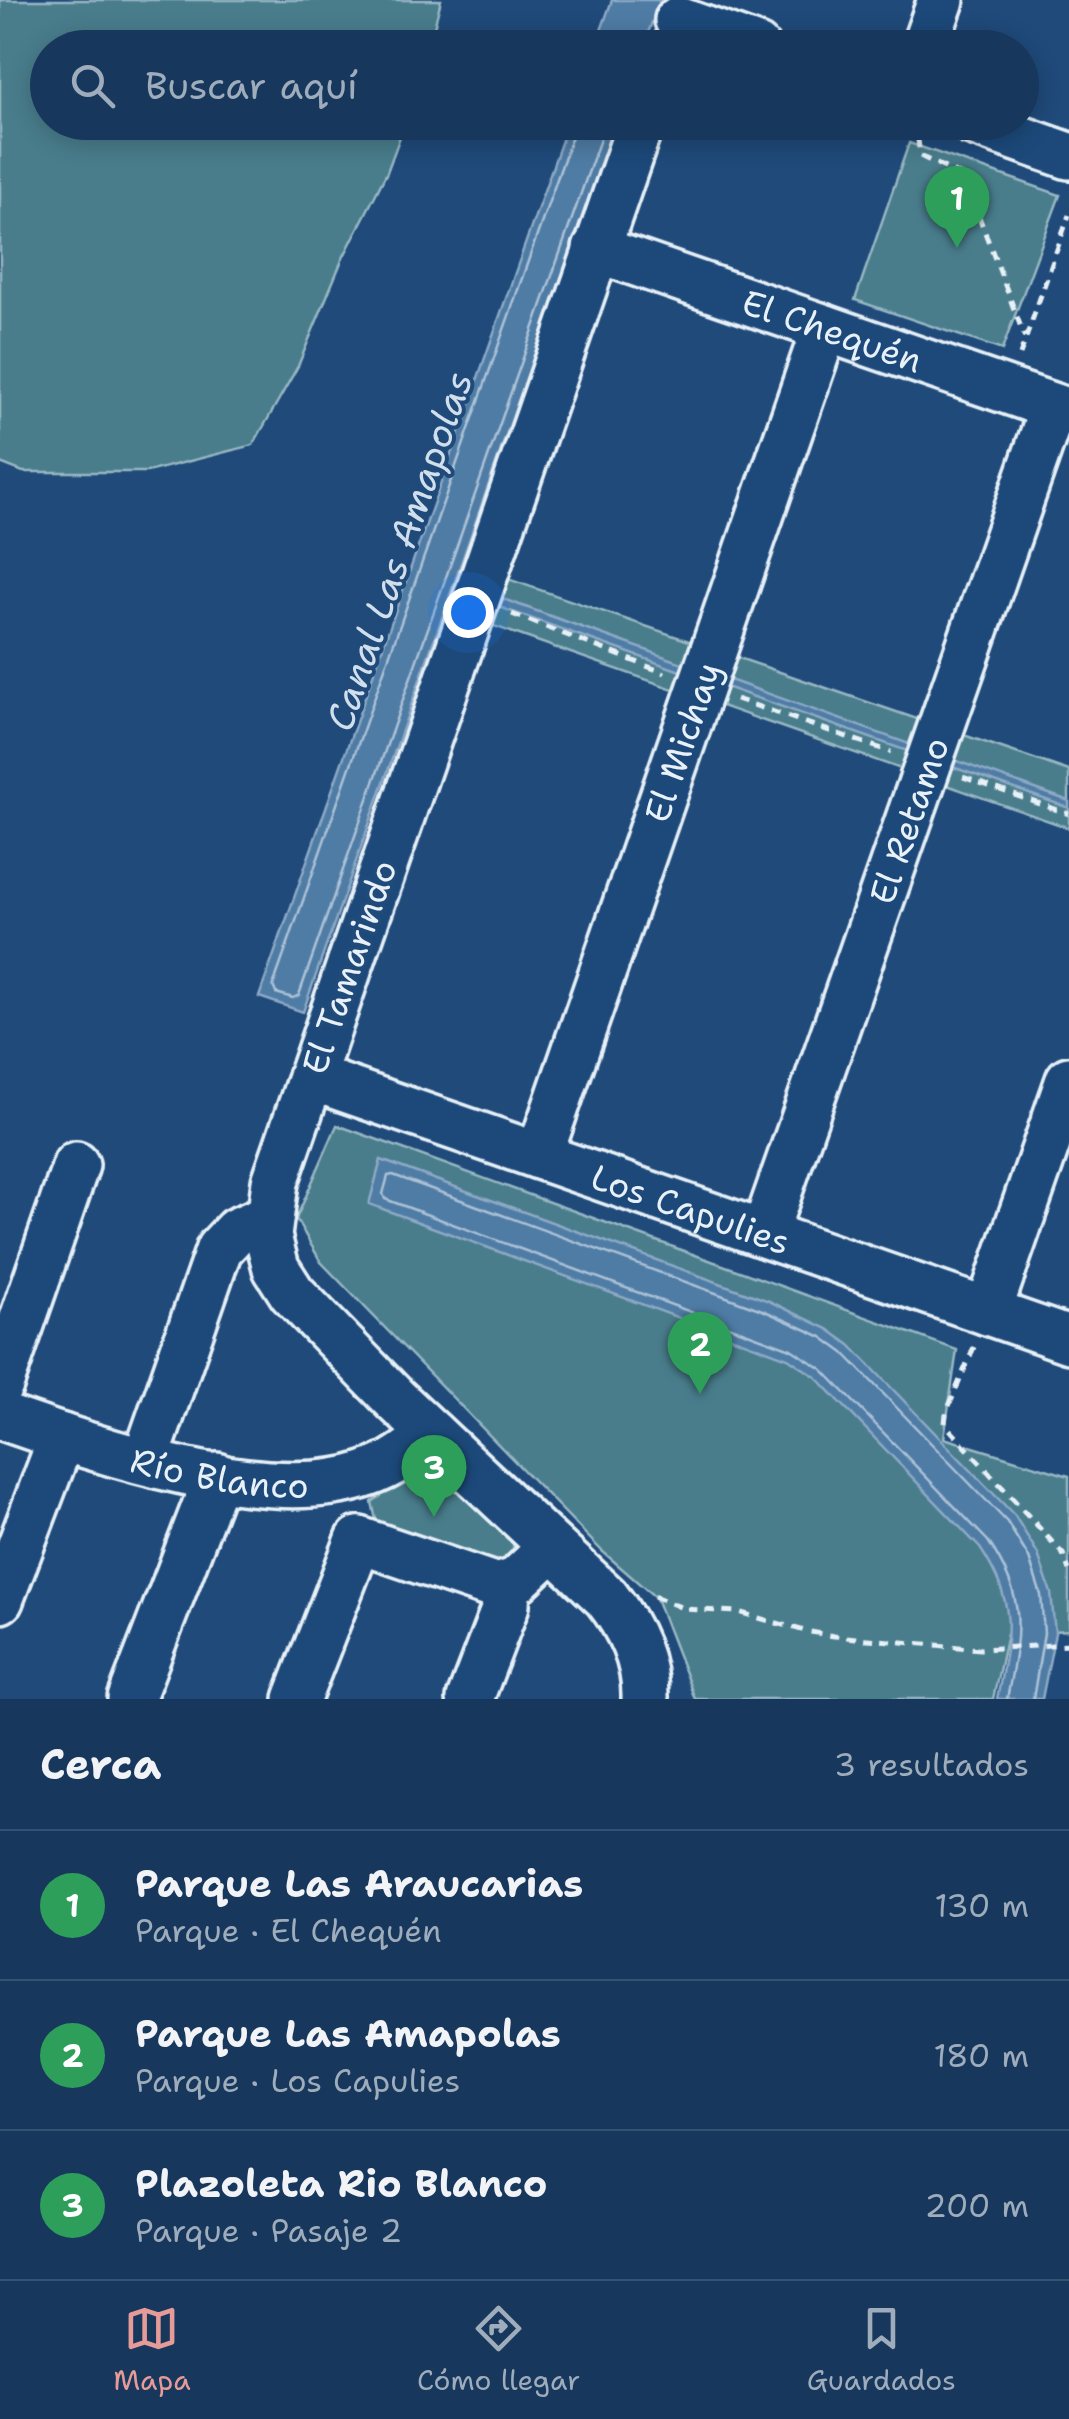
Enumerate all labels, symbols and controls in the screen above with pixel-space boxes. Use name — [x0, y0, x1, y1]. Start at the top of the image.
search box — [30, 30, 1039, 140]
icon: search — [65, 58, 120, 113]
text: Buscar aquí — [145, 60, 358, 111]
pin: 1 — [924, 166, 990, 248]
street label: El Chequén — [736, 278, 929, 383]
water label: Canal Las Amapolas — [314, 365, 484, 737]
your location — [443, 587, 494, 638]
street label: El Michay — [633, 656, 731, 828]
street label: El Retamo — [858, 731, 959, 910]
street label: El Tamarindo — [290, 854, 408, 1080]
street label: Los Capulies — [585, 1153, 797, 1265]
pin: 2 — [668, 1312, 732, 1394]
pin: 3 — [402, 1434, 466, 1517]
street label: Río Blanco — [126, 1436, 309, 1508]
text: Cerca — [40, 1736, 161, 1792]
text: 3 resultados — [834, 1743, 1029, 1786]
text: Parque Las Araucarias — [135, 1858, 583, 1909]
text: 1 — [65, 1884, 80, 1927]
text: 130 m — [934, 1884, 1029, 1927]
text: Parque · El Chequén — [135, 1909, 442, 1952]
text: Parque Las Amapolas — [135, 2008, 561, 2059]
text: 2 — [61, 2034, 84, 2077]
text: 180 m — [933, 2034, 1029, 2077]
text: Parque · Los Capulies — [135, 2059, 460, 2102]
text: Plazoleta Rio Blanco — [135, 2158, 547, 2209]
text: 3 — [61, 2184, 84, 2227]
text: 200 m — [925, 2184, 1029, 2227]
text: Parque · Pasaje 2 — [135, 2209, 402, 2252]
tab: Mapa — [113, 2301, 191, 2399]
tab: Cómo llegar — [417, 2301, 580, 2399]
tab: Guardados — [807, 2301, 956, 2399]

